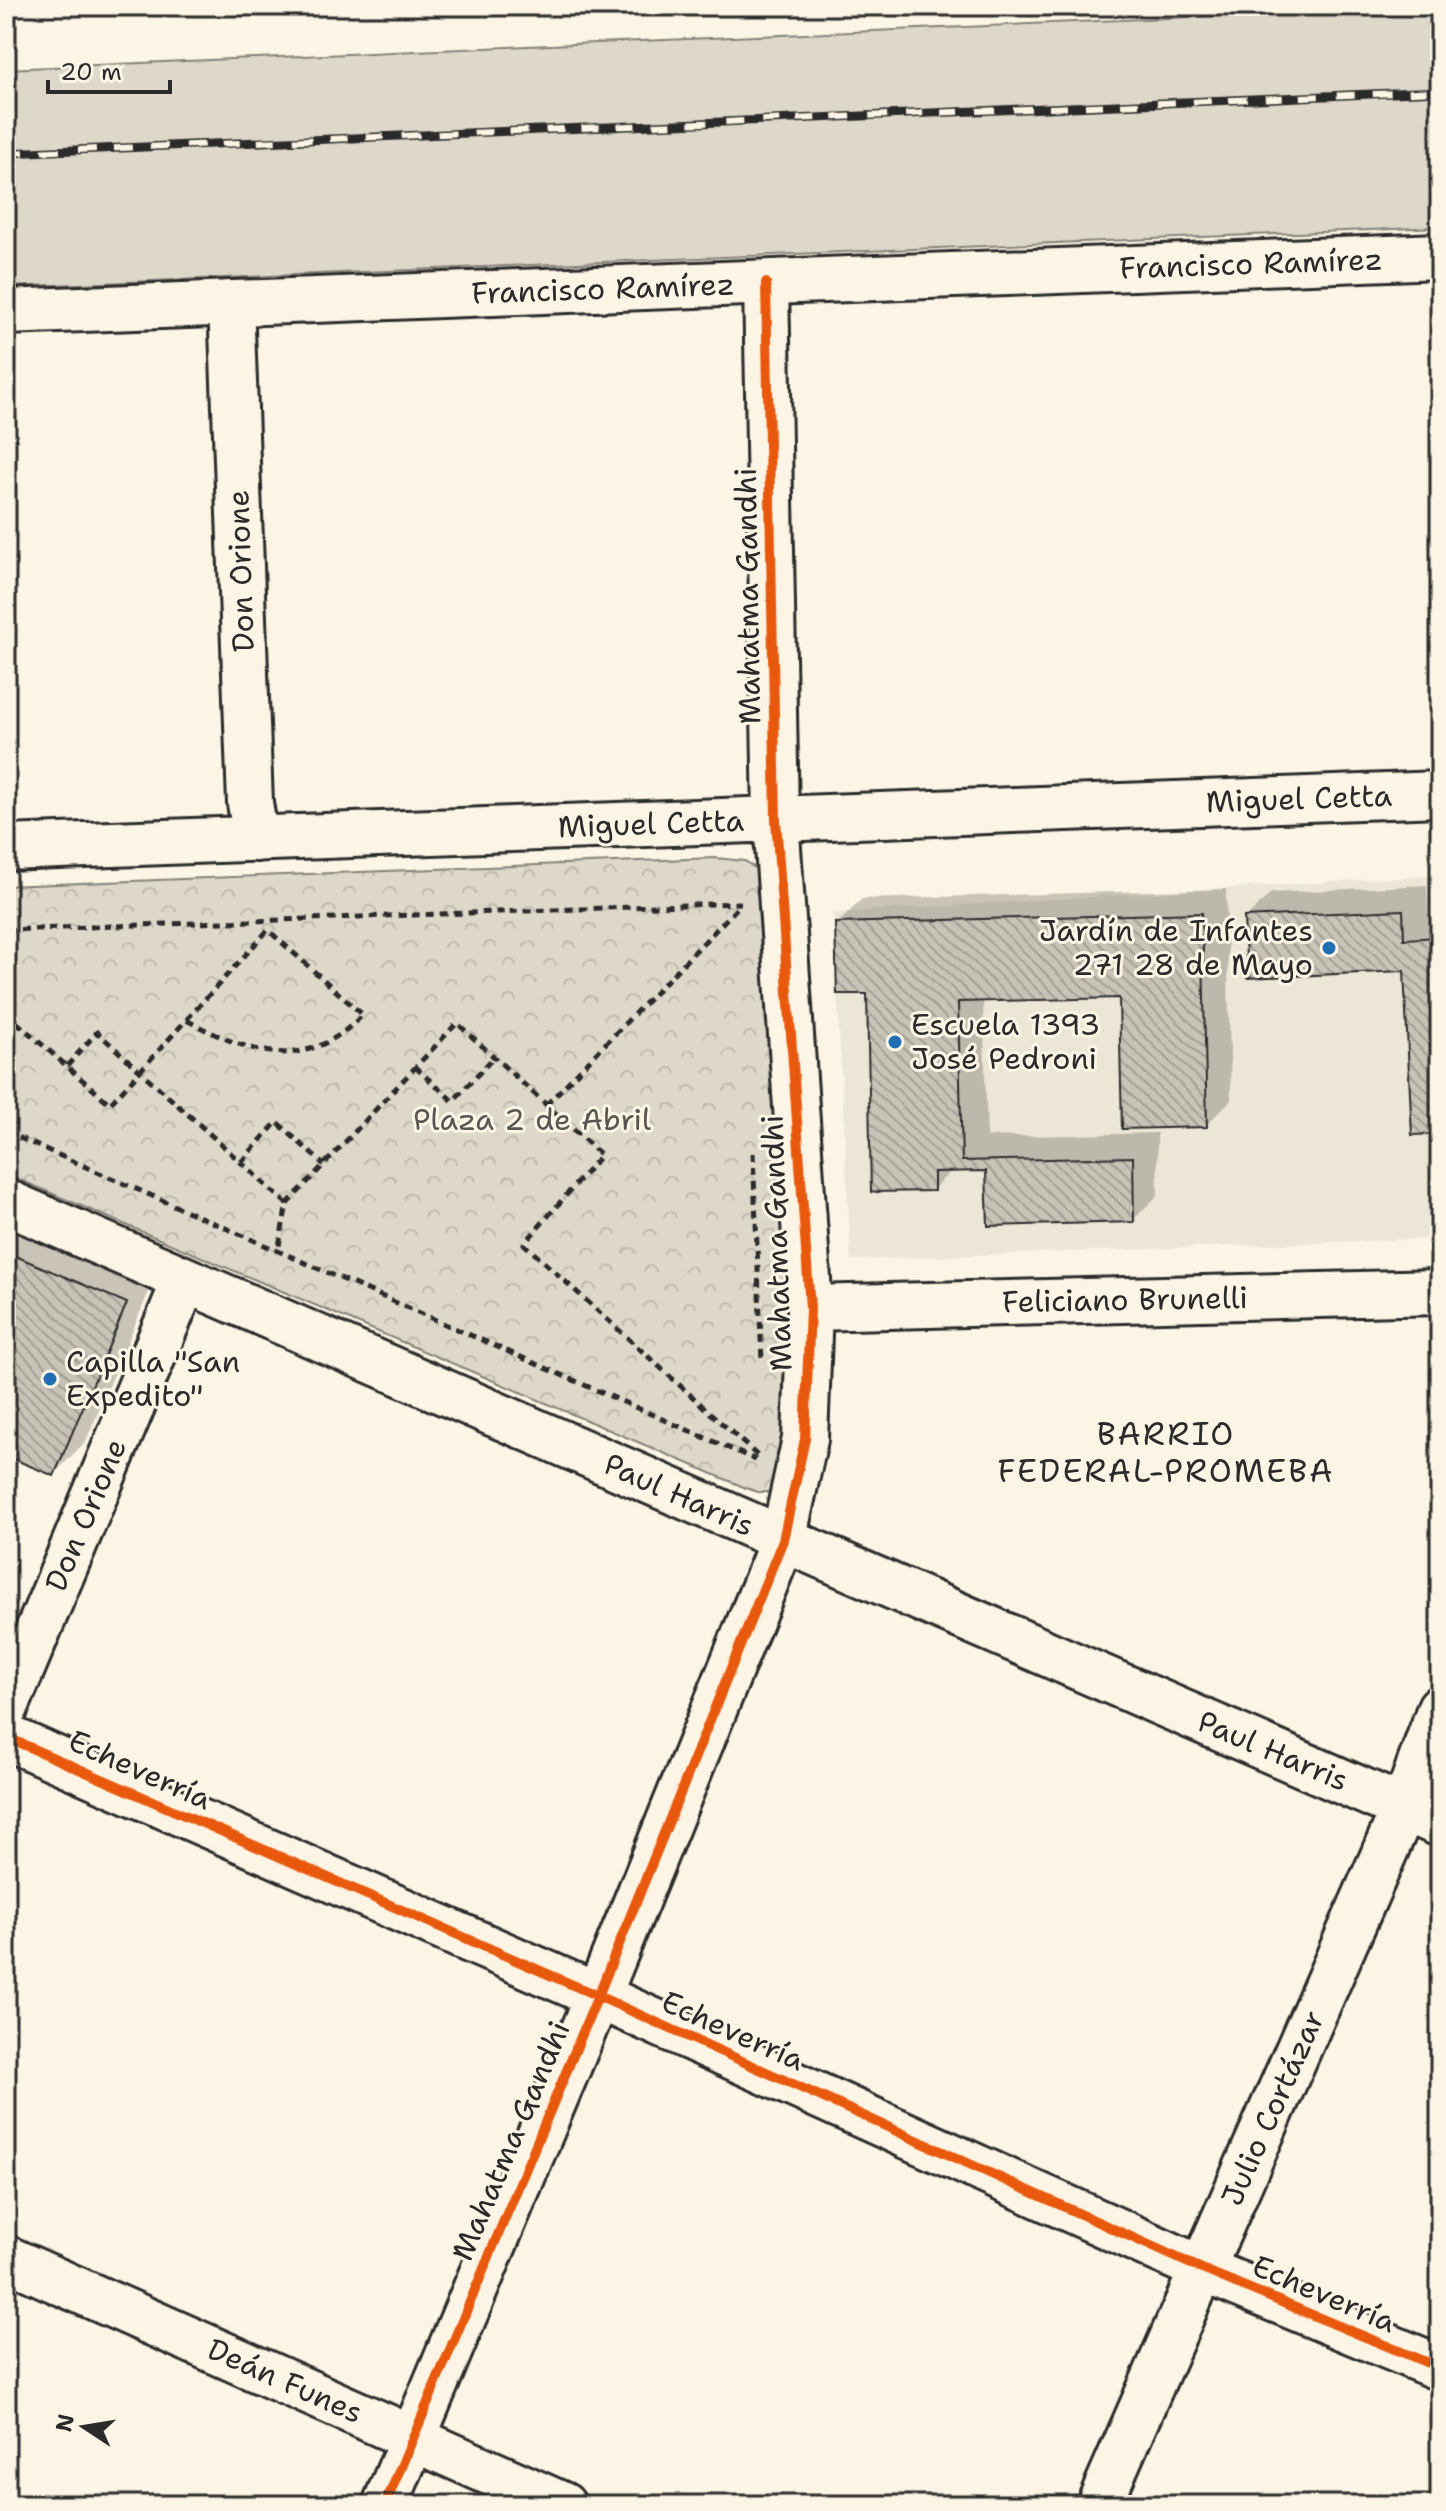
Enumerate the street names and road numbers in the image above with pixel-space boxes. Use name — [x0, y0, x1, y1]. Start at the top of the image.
street label: Francisco Ramírez — [1119, 238, 1383, 289]
street label: Francisco Ramírez — [471, 263, 735, 314]
street label: Mahatma Gandhi — [725, 467, 770, 725]
street label: Don Orione — [217, 489, 264, 653]
street label: Miguel Cetta — [1205, 775, 1393, 822]
street label: Miguel Cetta — [557, 800, 745, 847]
street label: Mahatma Gandhi — [752, 1114, 801, 1372]
street label: Feliciano Brunelli — [1002, 1277, 1248, 1322]
street label: Don Orione — [35, 1432, 136, 1597]
street label: Paul Harris — [598, 1443, 761, 1546]
street label: Paul Harris — [1192, 1700, 1355, 1801]
street label: Echeverría — [62, 1720, 219, 1819]
street label: Echeverría — [655, 1981, 812, 2080]
street label: Julio Cortázar — [1211, 2004, 1334, 2212]
street label: Mahatma Gandhi — [442, 2015, 580, 2267]
street label: Echeverría — [1246, 2245, 1403, 2342]
street label: Deán Funes — [201, 2328, 369, 2433]

